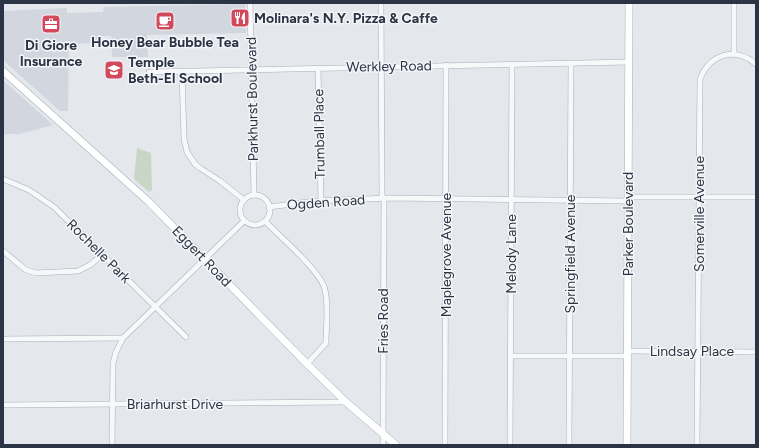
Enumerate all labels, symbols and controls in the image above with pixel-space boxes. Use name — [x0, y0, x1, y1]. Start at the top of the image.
restaurant icon: Molinara's N.Y. Pizza & Caffe — [229, 7, 251, 29]
cafe icon: Honey Bear Bubble Tea — [154, 10, 176, 32]
place label: Molinara's N.Y. Pizza & Caffe — [254, 10, 438, 27]
office icon: Di Giore Insurance — [40, 13, 62, 35]
place label: Honey Bear Bubble Tea — [91, 34, 239, 51]
place label: Di Giore Insurance — [20, 37, 83, 70]
street label: Parkhurst Boulevard — [243, 37, 262, 161]
place label: Temple Beth-El School — [128, 54, 223, 87]
street label: Werkley Road — [346, 57, 432, 76]
school or university icon: Temple Beth-El School — [103, 59, 125, 81]
street label: Trumball Place — [310, 88, 329, 179]
street label: Somerville Avenue — [691, 156, 708, 272]
street label: Parker Boulevard — [620, 172, 637, 276]
street label: Ogden Road — [286, 191, 366, 214]
street label: Maplegrove Avenue — [438, 192, 455, 317]
street label: Springfield Avenue — [562, 194, 579, 314]
street label: Melody Lane — [503, 214, 520, 294]
street label: Rochelle Park — [63, 216, 134, 287]
street label: Eggert Road — [168, 222, 235, 290]
street label: Fries Road — [375, 288, 392, 354]
street label: Lindsay Place — [650, 343, 735, 360]
street label: Briarhurst Drive — [127, 396, 224, 413]

